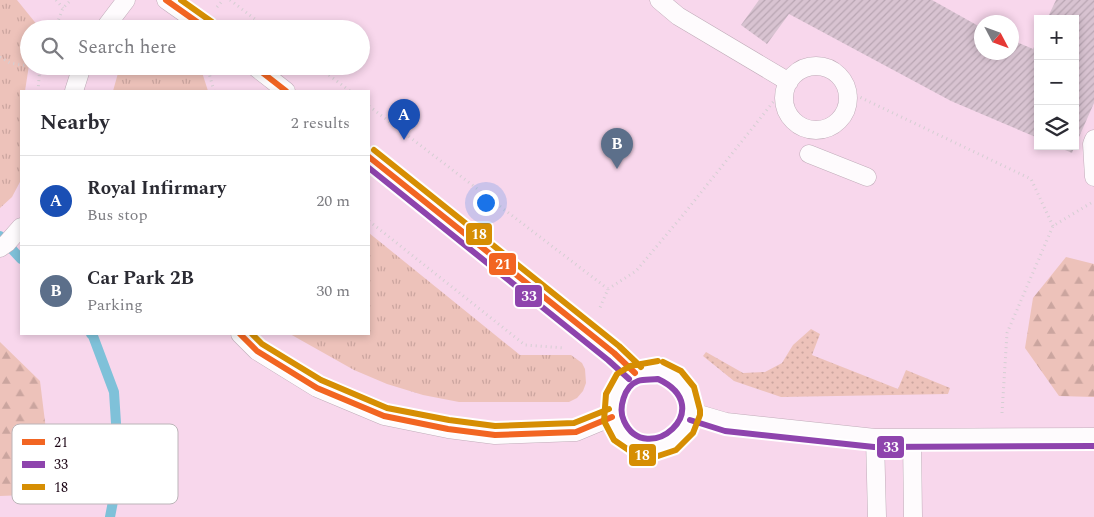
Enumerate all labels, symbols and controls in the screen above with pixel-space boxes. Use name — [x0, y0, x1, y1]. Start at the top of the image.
north arrow — [974, 15, 1019, 60]
map controls — [1034, 15, 1079, 150]
button: + — [1034, 15, 1079, 60]
search box — [20, 20, 370, 75]
text: Search here — [78, 33, 177, 62]
icon: search — [38, 34, 66, 62]
button: − — [1034, 60, 1079, 105]
pin: A — [388, 99, 420, 140]
button: layers — [1034, 105, 1079, 150]
text: Nearby — [40, 107, 110, 139]
text: 2 results — [291, 111, 350, 135]
pin: B — [601, 128, 633, 169]
text: Royal Infirmary — [87, 174, 226, 203]
text: A — [50, 189, 62, 213]
text: 20 m — [316, 189, 350, 213]
your location — [473, 190, 499, 216]
text: Bus stop — [87, 203, 148, 227]
line badge: 18 — [465, 222, 493, 246]
text: 18 — [471, 224, 487, 245]
line badge: 21 — [488, 252, 517, 276]
text: 21 — [495, 254, 511, 275]
text: Car Park 2B — [87, 264, 194, 293]
text: B — [50, 279, 62, 303]
text: 30 m — [316, 279, 350, 303]
line badge: 33 — [514, 284, 543, 308]
text: 33 — [521, 286, 537, 307]
text: Parking — [87, 293, 143, 317]
legend — [12, 424, 178, 504]
text: 21 — [54, 432, 68, 453]
line badge: 33 — [876, 435, 905, 459]
text: 33 — [883, 437, 899, 458]
line badge: 18 — [628, 443, 657, 467]
text: 18 — [634, 445, 650, 466]
text: 33 — [54, 454, 68, 475]
text: 18 — [54, 477, 68, 498]

